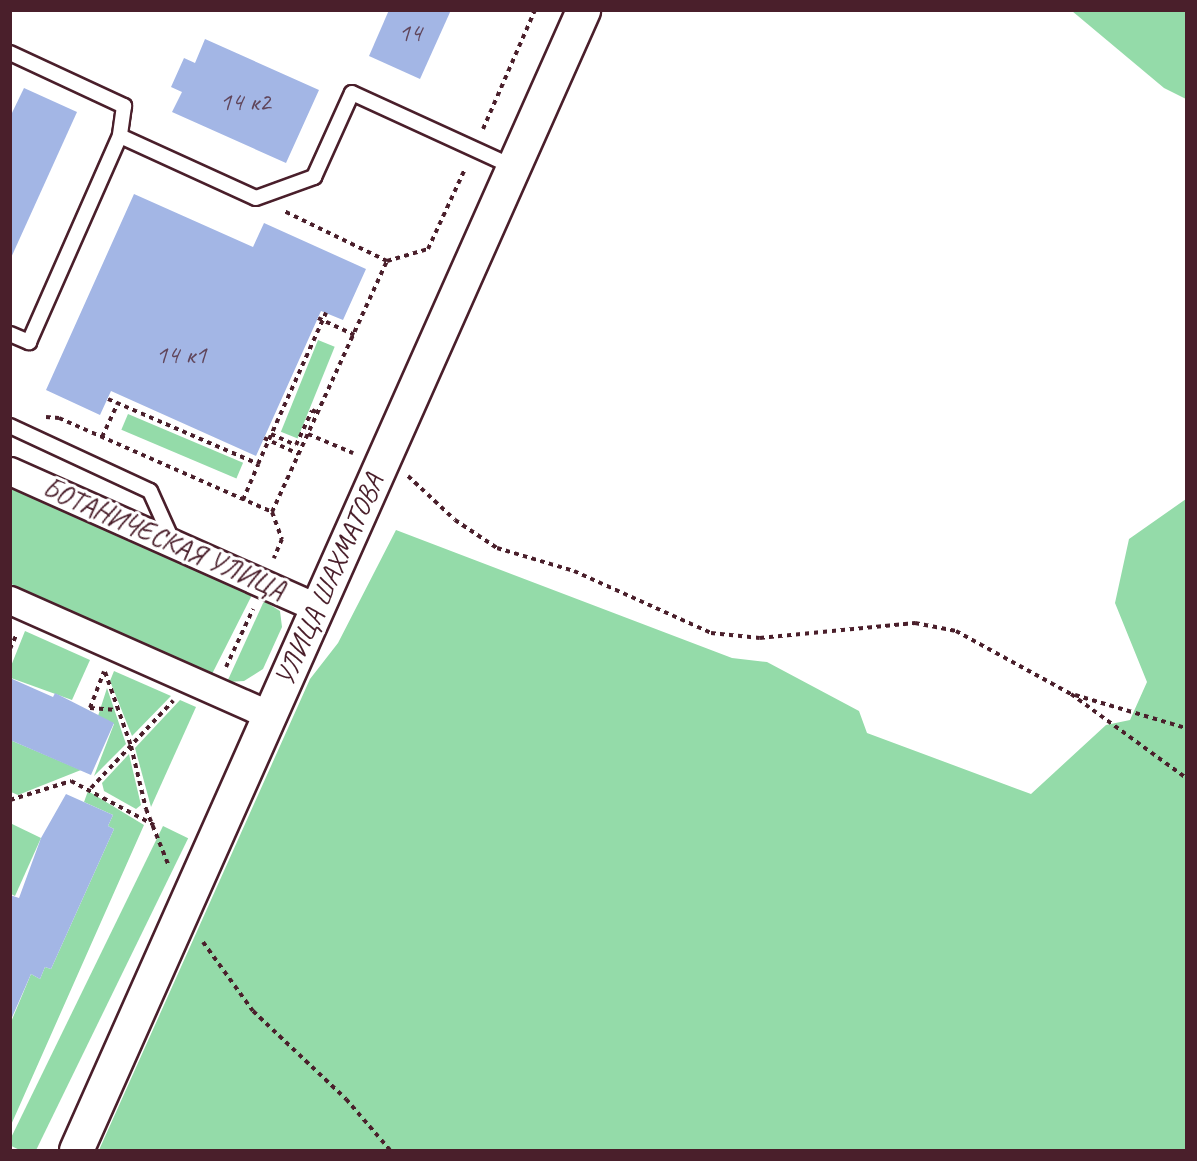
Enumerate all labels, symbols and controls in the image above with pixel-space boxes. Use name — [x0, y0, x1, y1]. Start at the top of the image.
house number: 14 — [398, 17, 422, 49]
house number: 14 к2 — [220, 86, 270, 118]
house number: 14 к1 — [156, 339, 206, 371]
street label: УЛИЦА ШАХМАТОВА — [267, 469, 391, 691]
street label: БОТАНИЧЕСКАЯ УЛИЦА — [38, 470, 290, 608]

